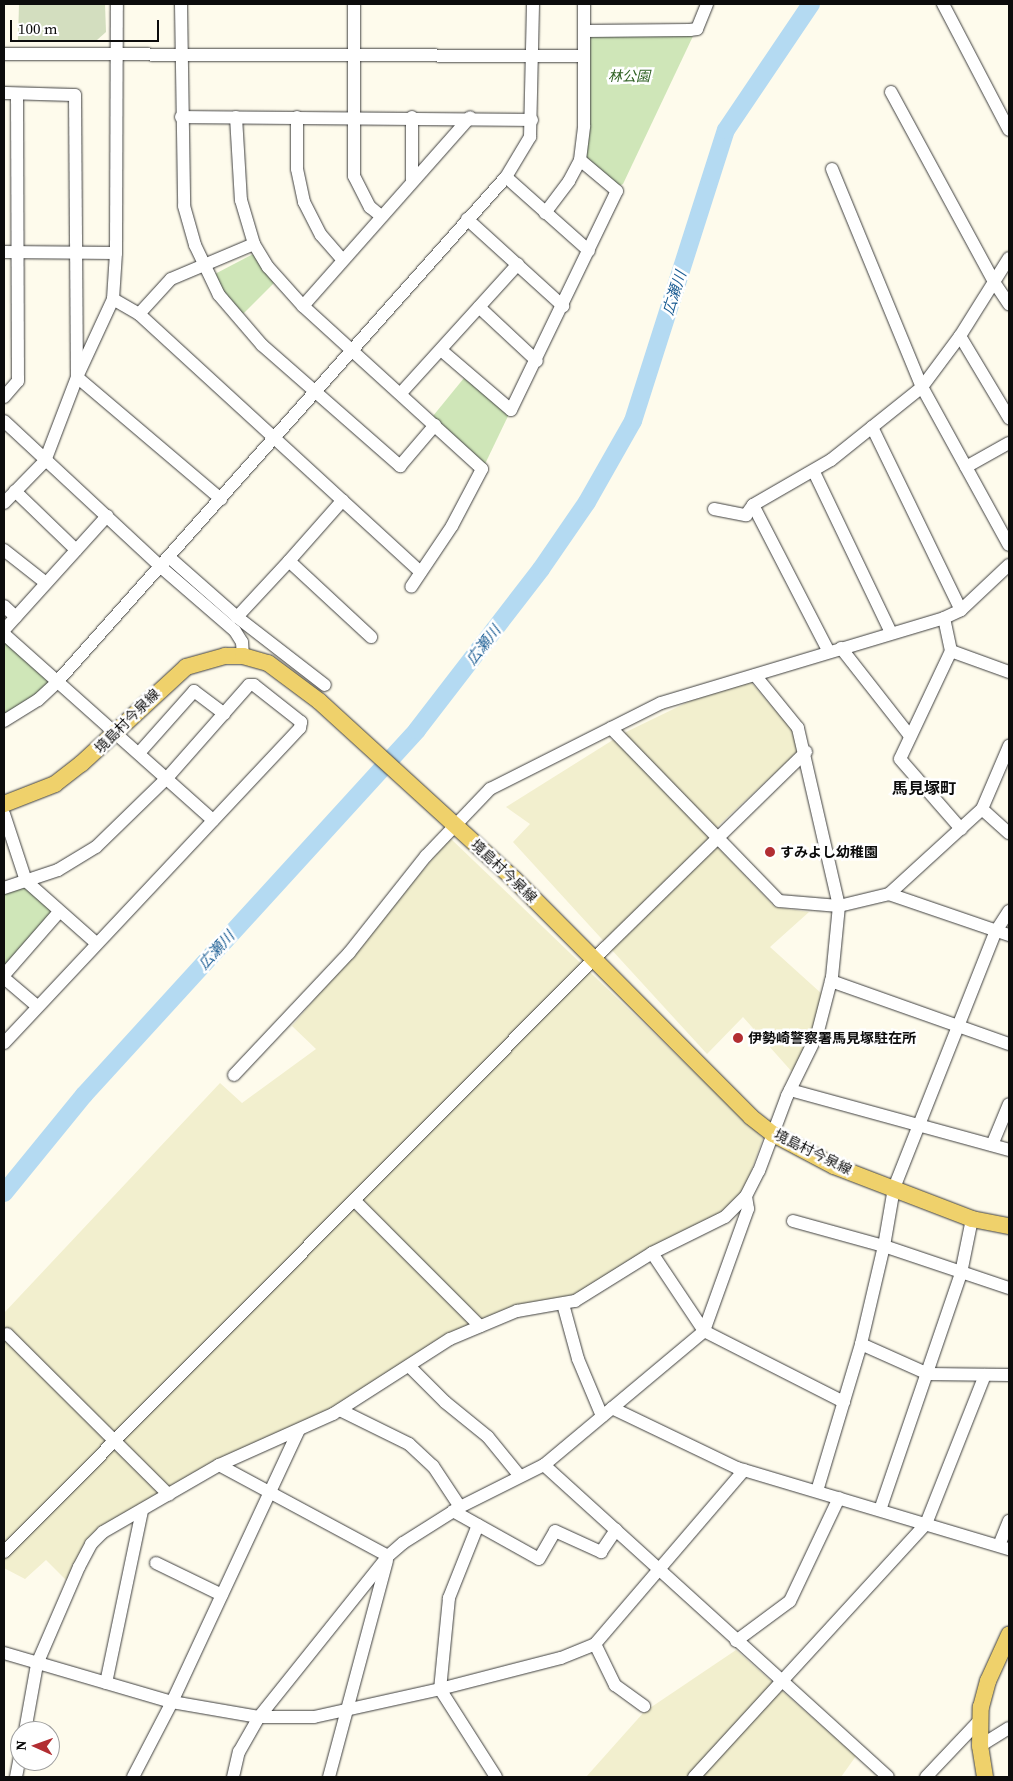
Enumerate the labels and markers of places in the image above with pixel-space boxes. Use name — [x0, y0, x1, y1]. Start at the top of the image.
place label: すみよし幼稚園 — [780, 844, 878, 860]
marker: すみよし幼稚園 — [764, 846, 776, 858]
place label: 伊勢崎警察署馬見塚駐在所 — [748, 1030, 916, 1046]
marker: 伊勢崎警察署馬見塚駐在所 — [732, 1032, 744, 1044]

